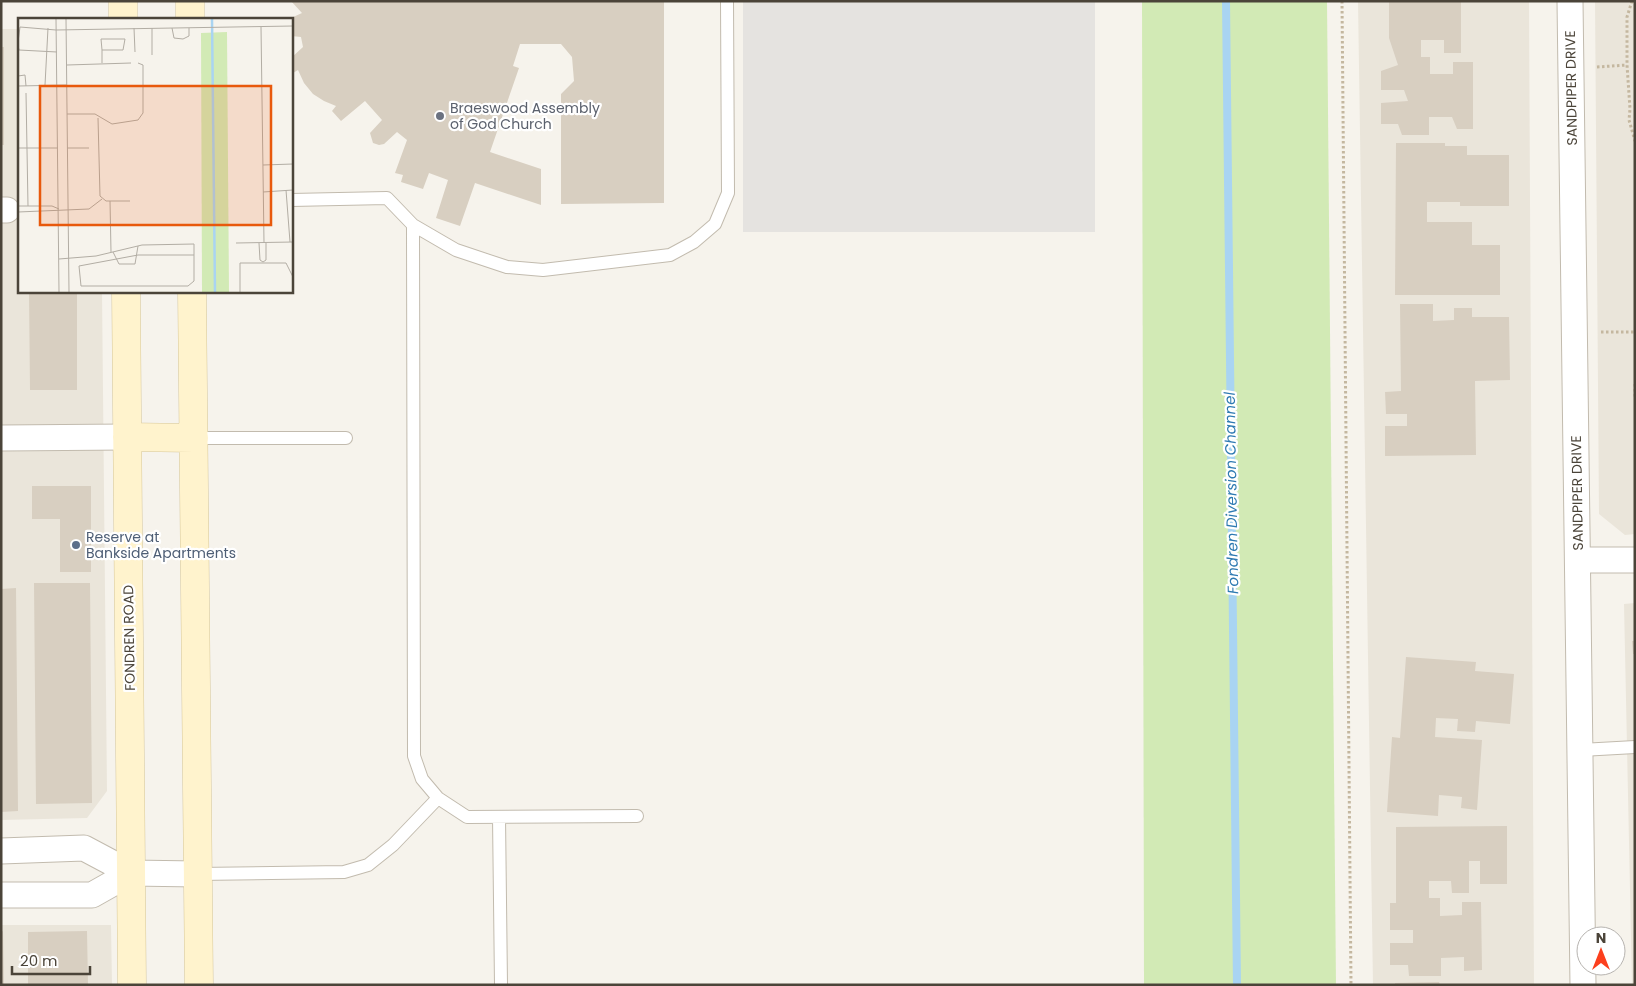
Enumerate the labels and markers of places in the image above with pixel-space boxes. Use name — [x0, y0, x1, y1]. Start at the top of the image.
place label: Braeswood Assembly of God Church — [450, 98, 600, 134]
marker: Braeswood Assembly of God Church — [434, 110, 446, 122]
place label: Reserve at Bankside Apartments — [86, 527, 236, 563]
marker: Reserve at Bankside Apartments — [70, 539, 82, 551]

